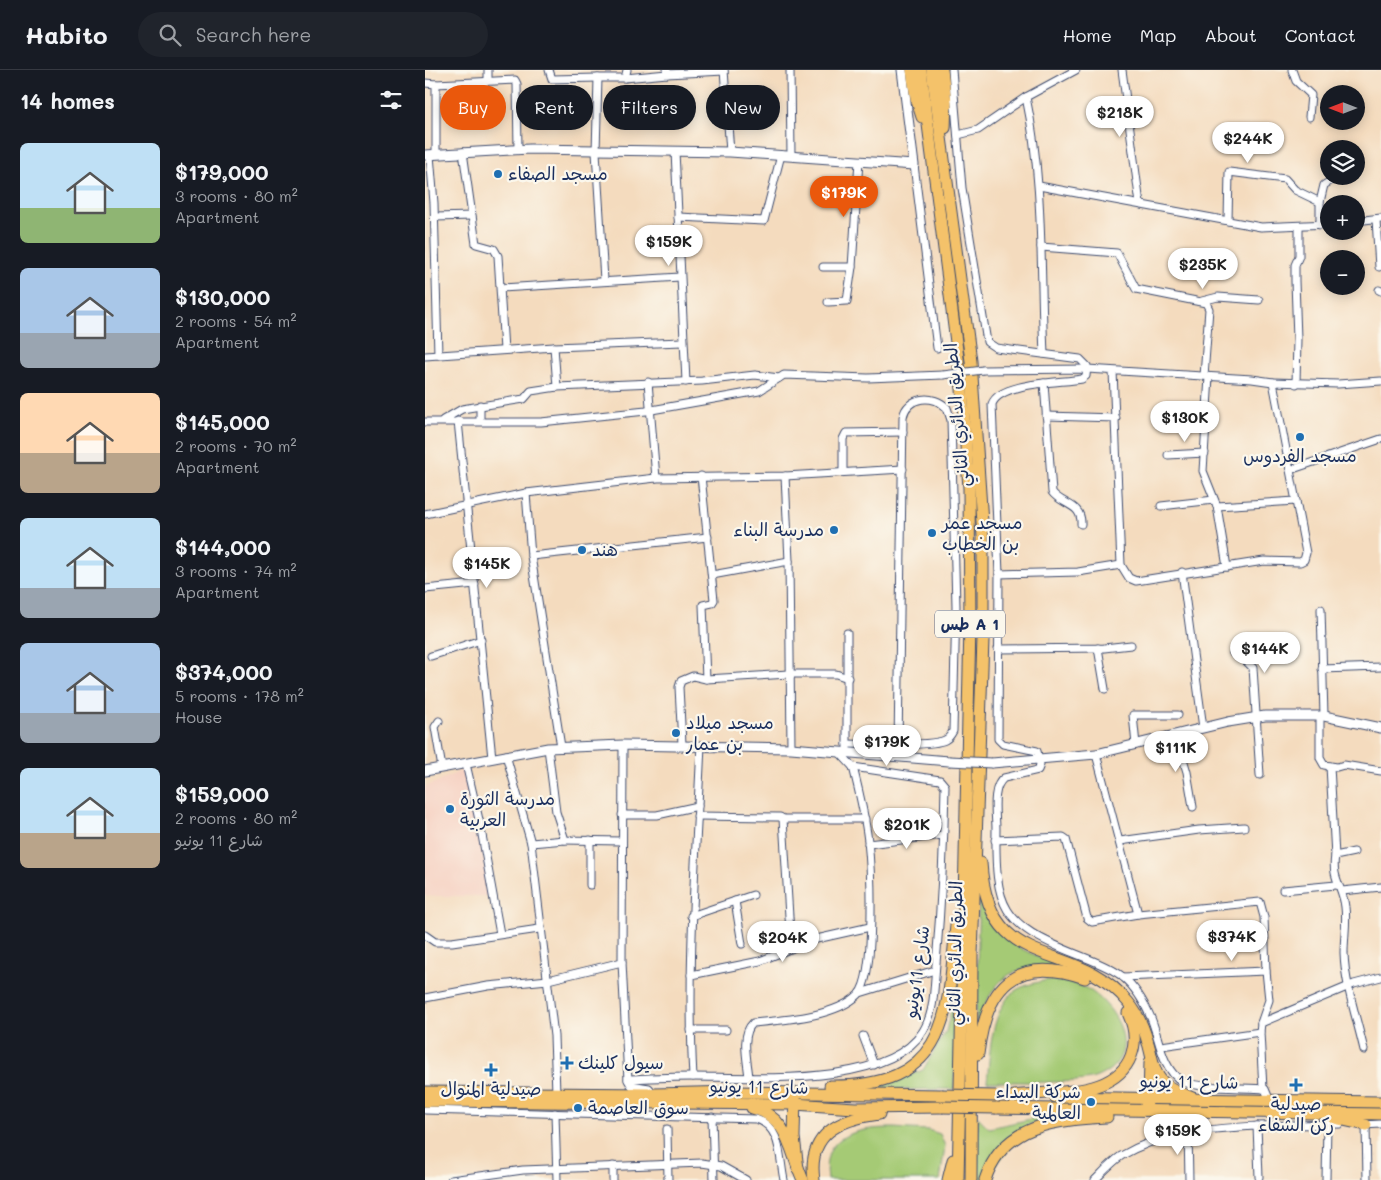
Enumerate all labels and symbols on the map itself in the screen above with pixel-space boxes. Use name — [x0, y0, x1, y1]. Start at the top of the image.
north arrow — [1320, 85, 1365, 130]
pin: $218K — [1085, 96, 1155, 138]
pin: $244K — [1213, 122, 1283, 164]
place label: مسجد الصفاء — [508, 161, 608, 185]
marker: مسجد الصفاء — [492, 168, 504, 180]
pin: $179K — [809, 176, 879, 218]
pin: $159K — [634, 224, 704, 267]
pin: $235K — [1168, 248, 1238, 290]
street label: الطريق الدائري الثاني — [938, 342, 979, 488]
pin: $130K — [1150, 400, 1220, 443]
marker: مسجد الفردوس — [1294, 431, 1306, 443]
place label: مسجد الفردوس — [1243, 443, 1357, 467]
place label: مسجد عمر بن الخطاب — [940, 510, 1022, 555]
place label: مدرسة البناء — [733, 517, 824, 541]
marker: مدرسة البناء — [828, 524, 840, 536]
marker: مسجد عمر بن الخطاب — [926, 527, 938, 539]
place label: هند — [592, 537, 618, 561]
marker: هند — [576, 544, 588, 556]
pin: $145K — [452, 546, 522, 589]
road number: طس A 1 — [935, 610, 1005, 638]
pin: $144K — [1230, 632, 1300, 674]
place label: مسجد ميلاد بن عمار — [685, 710, 774, 755]
pin: $179K — [852, 724, 922, 767]
marker: مسجد ميلاد بن عمار — [670, 727, 682, 739]
pin: $111K — [1141, 730, 1211, 773]
place label: مدرسة الثورة العربية — [460, 786, 555, 831]
marker: مدرسة الثورة العربية — [444, 803, 456, 815]
pin: $201K — [872, 808, 942, 850]
street label: الطريق الدائري الثاني — [941, 880, 972, 1026]
pin: $204K — [748, 920, 818, 963]
pin: $374K — [1197, 920, 1267, 962]
street label: شارع 11يونيو — [898, 924, 935, 1021]
place label: سيول كلينك — [578, 1050, 664, 1074]
marker: سيول كلينك — [560, 1056, 574, 1070]
marker: صيدلية المنوال — [485, 1064, 497, 1076]
street label: شارع 11 يونيو — [1138, 1068, 1239, 1095]
street label: شارع 11 يونيو — [708, 1073, 809, 1100]
place label: صيدلية المنوال — [441, 1076, 541, 1100]
place label: شركة البيداء العالمية — [996, 1079, 1081, 1124]
marker: صيدلية ركن الشفاء — [1290, 1079, 1302, 1091]
place label: صيدلية ركن الشفاء — [1258, 1091, 1334, 1136]
place label: سوق العاصمة — [588, 1095, 689, 1119]
marker: شركة البيداء العالمية — [1085, 1096, 1097, 1108]
marker: سوق العاصمة — [572, 1102, 584, 1114]
pin: $159K — [1143, 1114, 1213, 1156]

